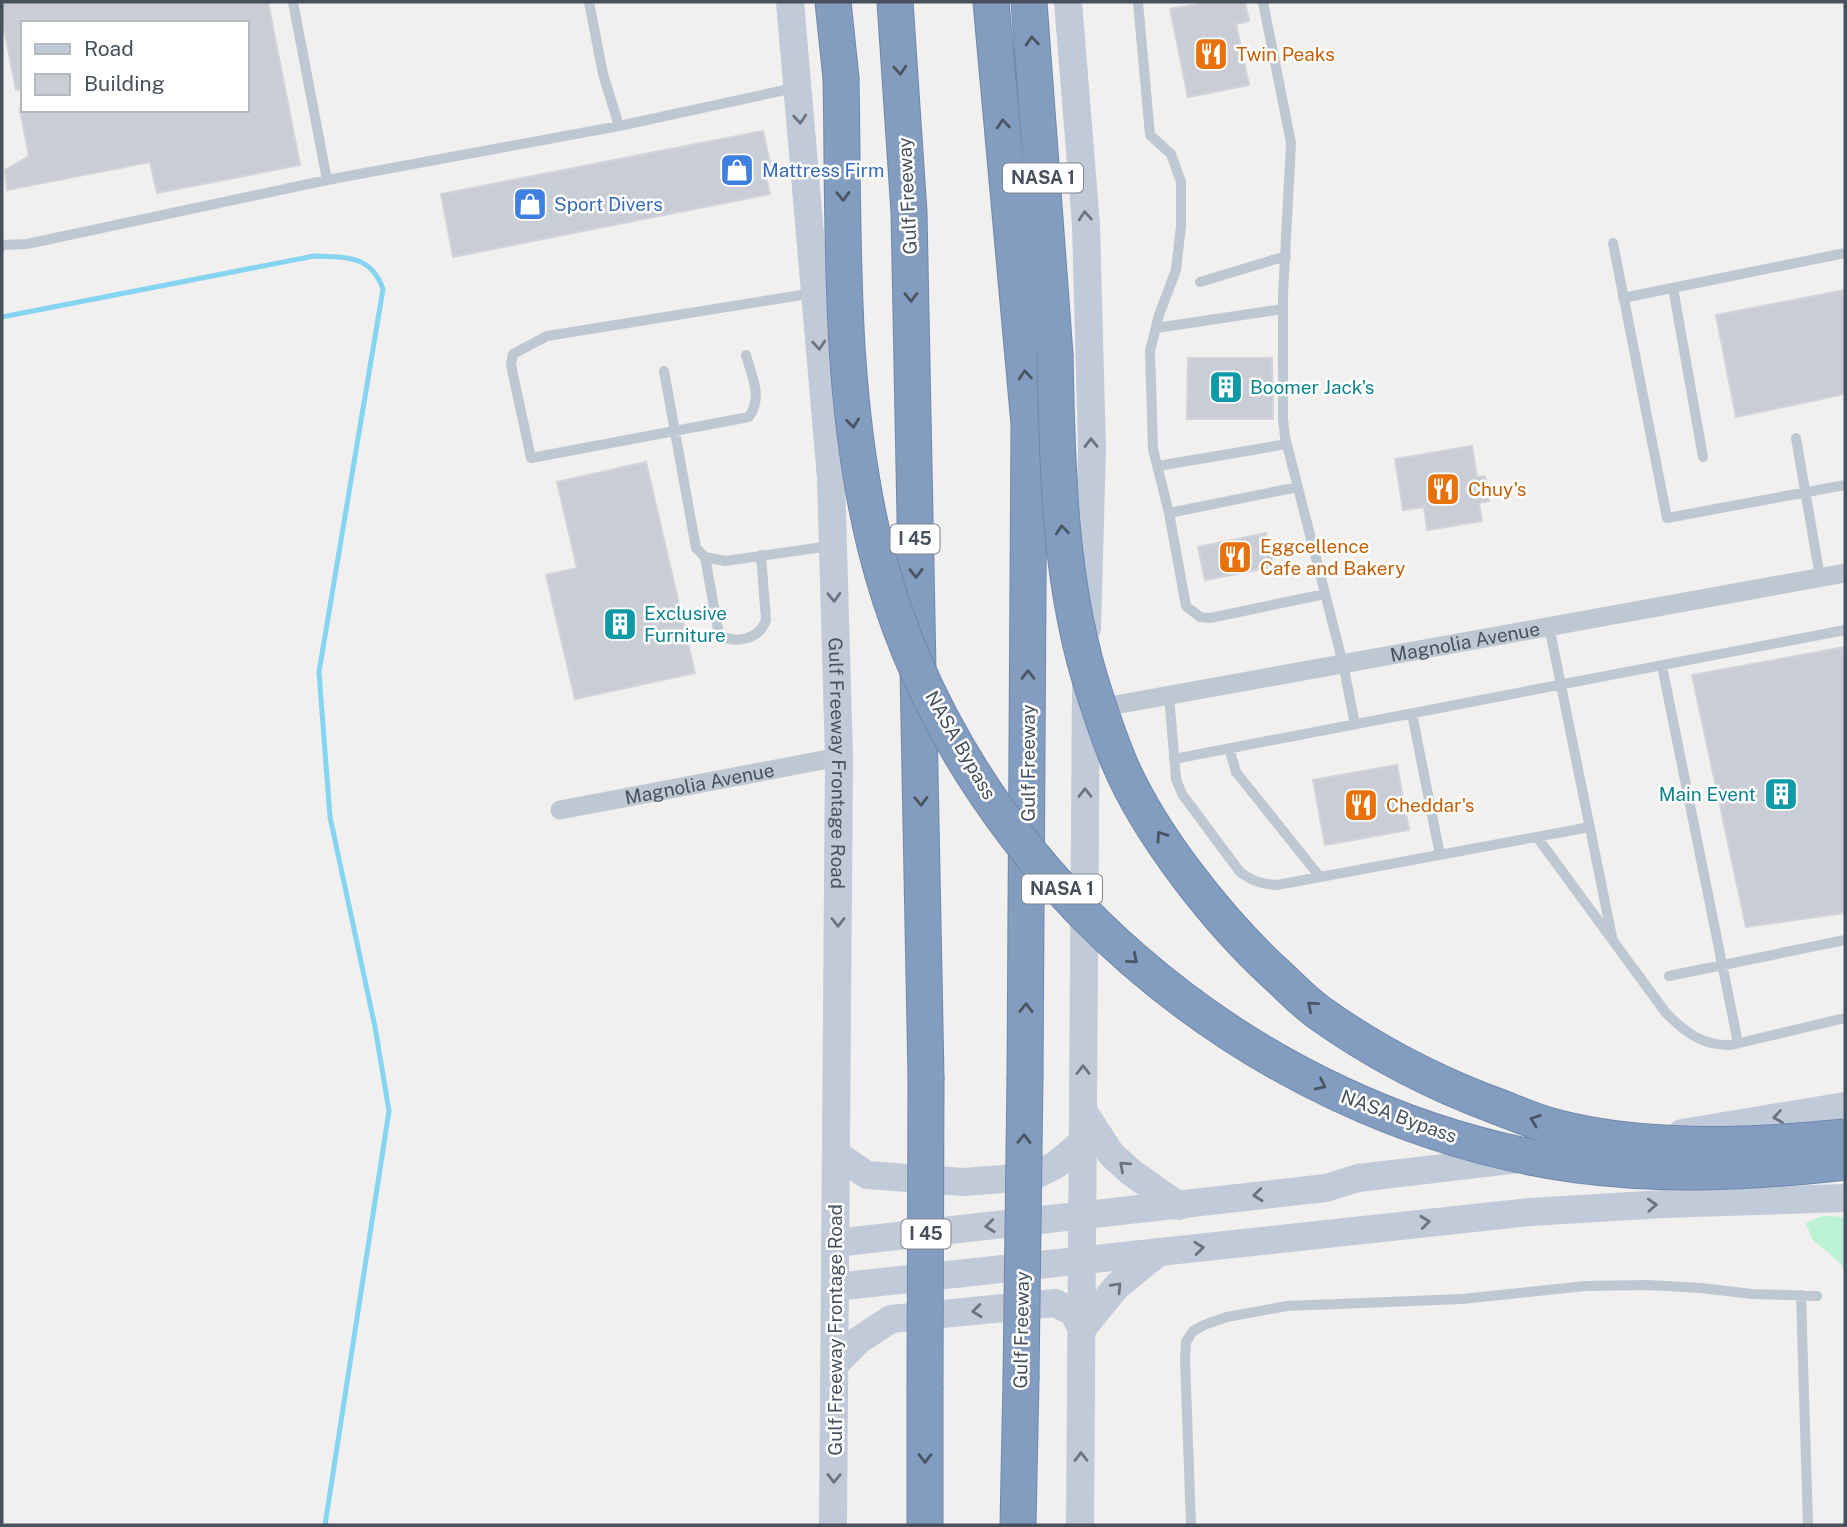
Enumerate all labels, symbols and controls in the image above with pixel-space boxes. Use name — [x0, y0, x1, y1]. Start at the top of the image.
legend — [21, 21, 248, 112]
one-way arrow — [1025, 35, 1040, 46]
restaurant icon: Twin Peaks — [1192, 35, 1230, 73]
text: Road — [84, 36, 134, 61]
place label: Twin Peaks — [1236, 43, 1335, 65]
one-way arrow — [892, 65, 907, 76]
text: Building — [84, 71, 165, 96]
one-way arrow — [792, 113, 807, 124]
one-way arrow — [996, 118, 1011, 129]
street label: Gulf Freeway — [893, 137, 921, 255]
shop icon: Mattress Firm — [718, 151, 756, 189]
place label: Mattress Firm — [762, 159, 884, 181]
road number: NASA 1 — [1003, 163, 1083, 192]
shop icon: Sport Divers — [511, 185, 549, 223]
one-way arrow — [836, 190, 851, 201]
place label: Sport Divers — [554, 193, 663, 215]
one-way arrow — [1078, 210, 1093, 221]
one-way arrow — [903, 292, 918, 303]
one-way arrow — [811, 340, 826, 351]
building icon: Boomer Jack's — [1207, 368, 1245, 406]
one-way arrow — [1018, 369, 1033, 380]
place label: Boomer Jack's — [1250, 376, 1374, 398]
one-way arrow — [846, 417, 861, 429]
one-way arrow — [1083, 438, 1099, 448]
restaurant icon: Chuy's — [1424, 470, 1462, 508]
place label: Chuy's — [1468, 478, 1526, 500]
road number: I 45 — [890, 524, 940, 554]
one-way arrow — [1055, 524, 1070, 536]
place label: Eggcellence Cafe and Bakery — [1260, 535, 1405, 579]
restaurant icon: Eggcellence Cafe and Bakery — [1216, 538, 1254, 576]
one-way arrow — [908, 569, 924, 579]
one-way arrow — [826, 592, 842, 603]
place label: Exclusive Furniture — [644, 602, 727, 646]
building icon: Exclusive Furniture — [601, 605, 639, 643]
street label: Magnolia Avenue — [1388, 617, 1542, 666]
street label: Gulf Freeway Frontage Road — [825, 637, 850, 889]
one-way arrow — [1020, 670, 1036, 680]
street label: NASA Bypass — [921, 687, 1001, 803]
street label: Gulf Freeway — [1017, 704, 1039, 822]
street label: Magnolia Avenue — [623, 759, 776, 808]
building icon: Main Event — [1762, 775, 1800, 813]
place label: Main Event — [1659, 783, 1756, 805]
restaurant icon: Cheddar's — [1342, 786, 1380, 824]
one-way arrow — [1077, 787, 1093, 798]
place label: Cheddar's — [1386, 794, 1474, 816]
one-way arrow — [913, 796, 928, 807]
one-way arrow — [1157, 831, 1169, 844]
road number: NASA 1 — [1022, 874, 1102, 904]
one-way arrow — [830, 917, 846, 928]
one-way arrow — [1125, 951, 1138, 963]
one-way arrow — [1307, 1002, 1320, 1014]
one-way arrow — [1018, 1003, 1034, 1013]
one-way arrow — [1075, 1064, 1091, 1074]
one-way arrow — [1314, 1077, 1327, 1091]
street label: NASA Bypass — [1338, 1085, 1460, 1147]
one-way arrow — [1772, 1109, 1784, 1124]
one-way arrow — [1529, 1114, 1541, 1128]
one-way arrow — [1017, 1133, 1032, 1144]
one-way arrow — [1119, 1162, 1132, 1174]
one-way arrow — [1253, 1187, 1264, 1202]
one-way arrow — [1646, 1197, 1657, 1212]
street label: Gulf Freeway Frontage Road — [824, 1204, 846, 1456]
one-way arrow — [1419, 1215, 1431, 1230]
road number: I 45 — [902, 1219, 950, 1248]
one-way arrow — [984, 1219, 995, 1234]
one-way arrow — [1193, 1240, 1205, 1255]
street label: Gulf Freeway — [1009, 1271, 1033, 1389]
one-way arrow — [1109, 1282, 1122, 1295]
one-way arrow — [971, 1303, 982, 1318]
one-way arrow — [1073, 1451, 1089, 1462]
one-way arrow — [917, 1453, 933, 1463]
one-way arrow — [826, 1473, 841, 1484]

